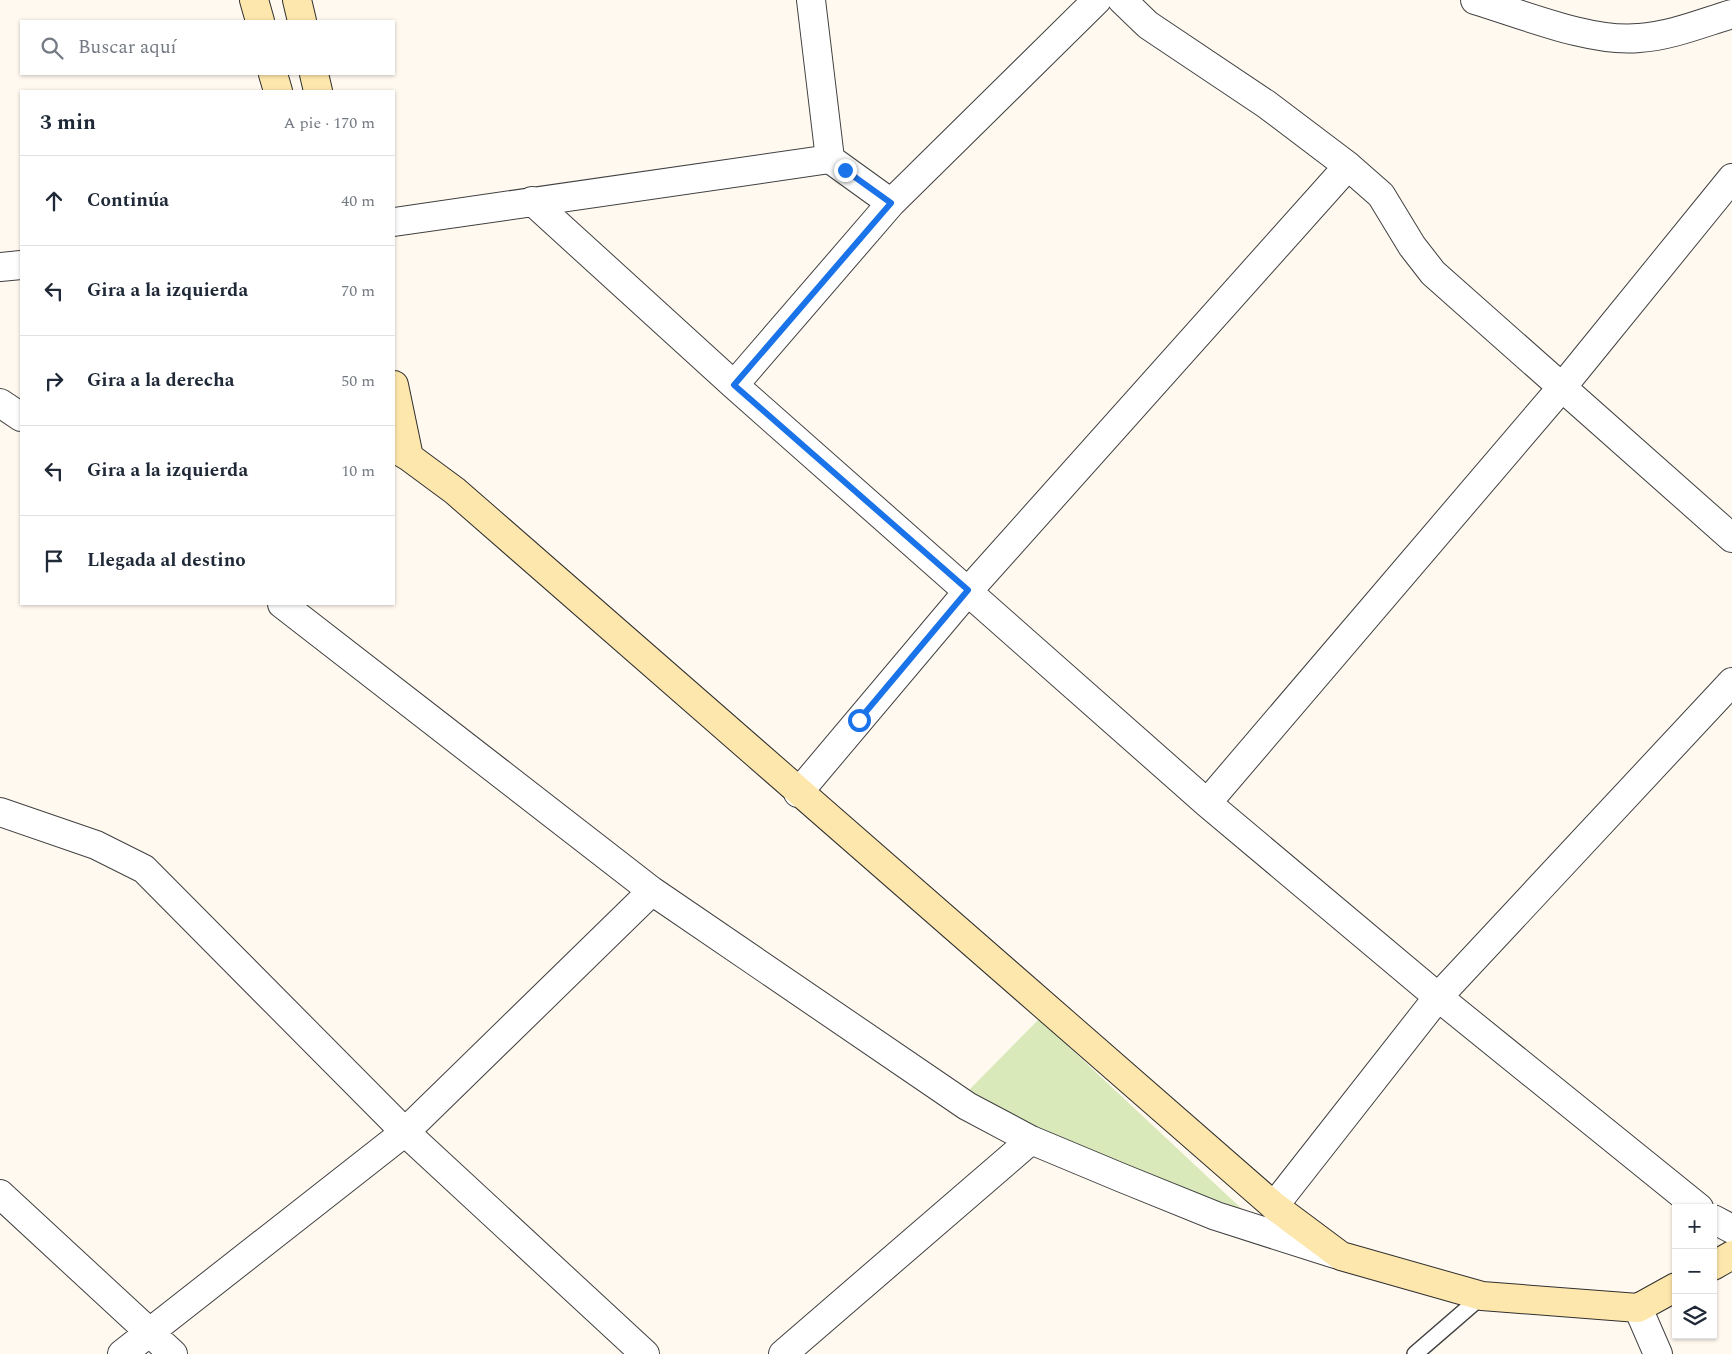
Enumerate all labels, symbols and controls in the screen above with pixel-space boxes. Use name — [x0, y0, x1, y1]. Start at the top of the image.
search box — [20, 20, 395, 75]
text: Buscar aquí — [78, 33, 177, 62]
icon: search — [38, 34, 66, 62]
text: 3 min — [40, 107, 96, 139]
text: A pie · 170 m — [283, 111, 375, 135]
route end — [834, 159, 857, 182]
text: Continúa — [87, 186, 169, 215]
icon: ahead — [40, 187, 68, 215]
text: 40 m — [341, 189, 375, 213]
text: Gira a la izquierda — [87, 276, 248, 305]
icon: left — [40, 277, 68, 305]
text: 70 m — [341, 279, 375, 303]
text: Gira a la derecha — [87, 366, 234, 395]
icon: right — [40, 367, 68, 395]
text: 50 m — [341, 369, 375, 393]
text: Gira a la izquierda — [87, 456, 248, 485]
icon: left — [40, 457, 68, 485]
text: 10 m — [341, 459, 375, 483]
text: Llegada al destino — [87, 546, 246, 575]
icon: arrive — [40, 547, 68, 575]
route start — [848, 709, 871, 732]
map controls — [1672, 1204, 1717, 1339]
button: + — [1672, 1204, 1717, 1249]
button: − — [1672, 1249, 1717, 1294]
button: layers — [1672, 1294, 1717, 1339]

